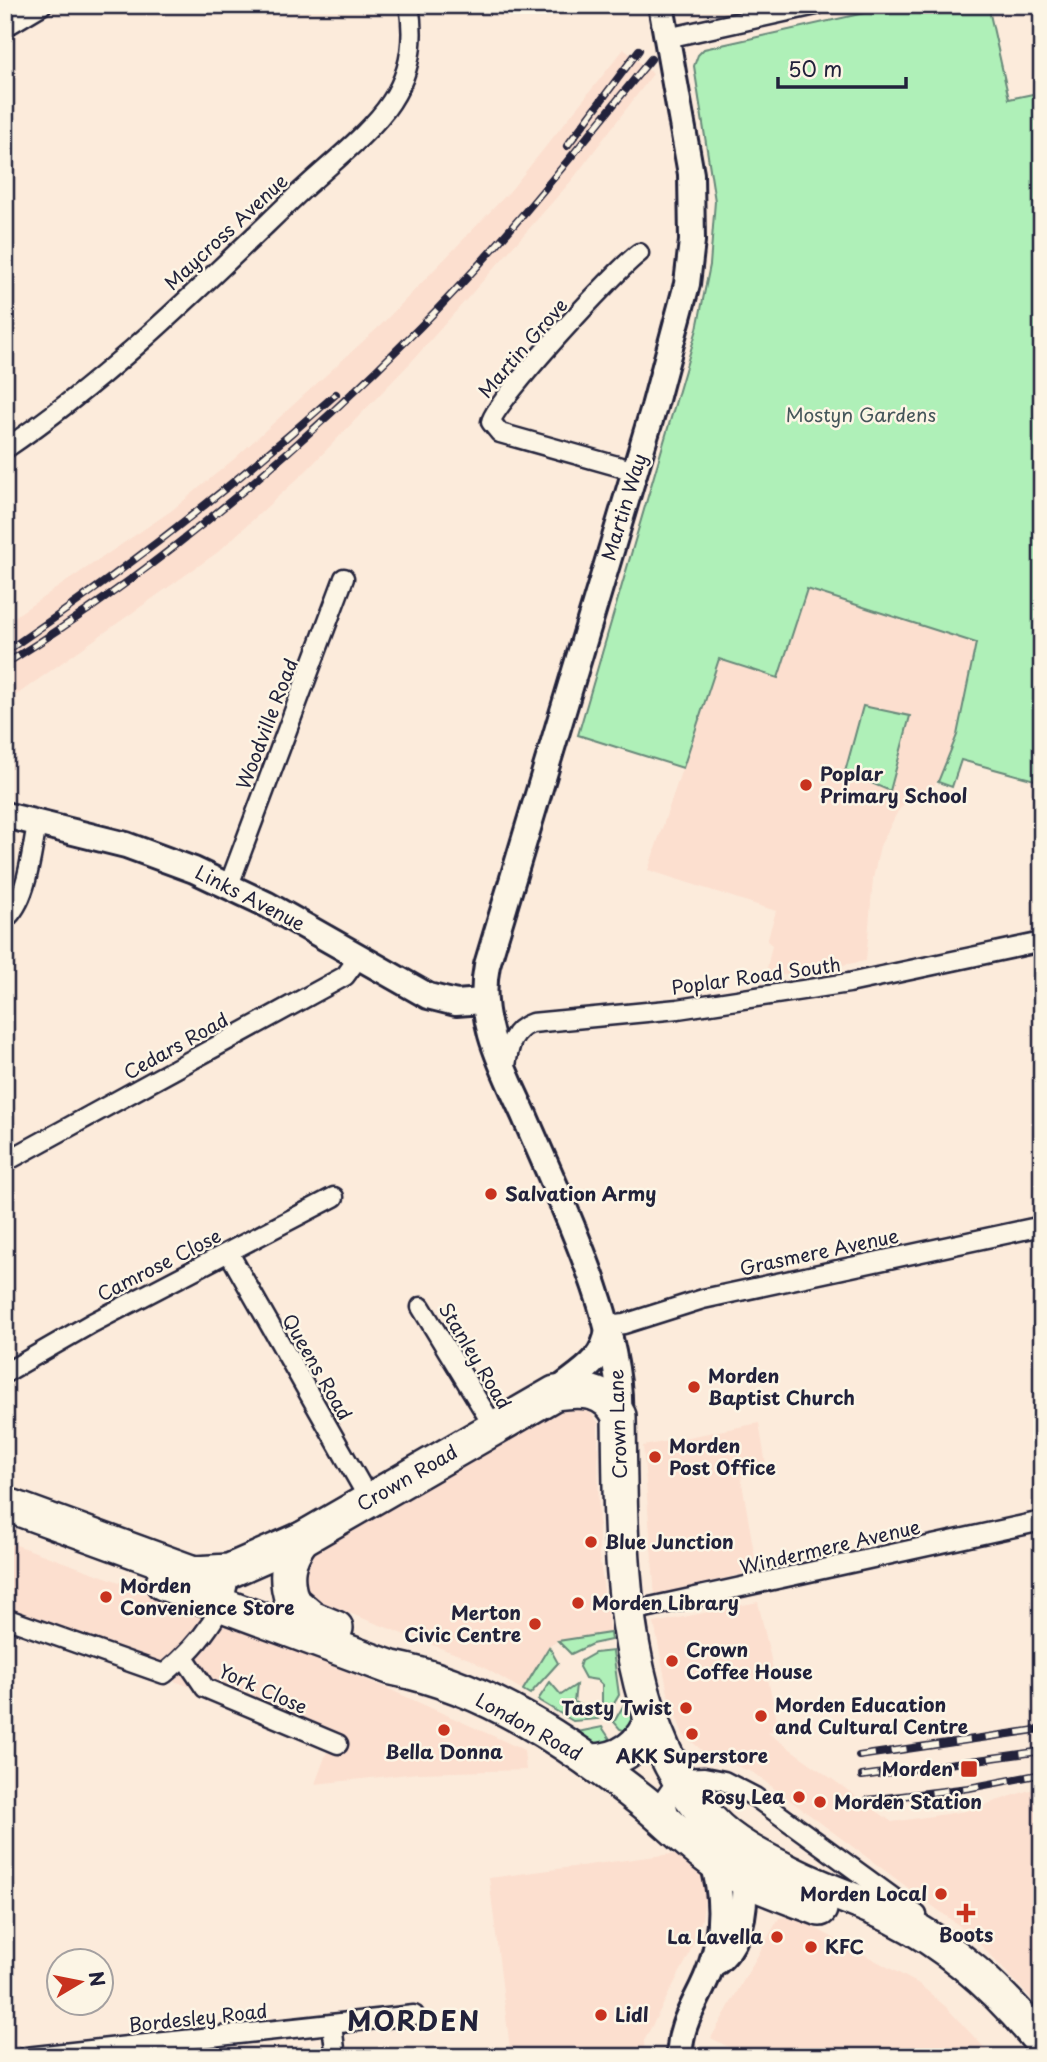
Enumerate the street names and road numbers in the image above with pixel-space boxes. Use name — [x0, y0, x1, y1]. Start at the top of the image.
street label: Maycross Avenue — [157, 167, 293, 296]
street label: Martin Grove — [471, 291, 574, 403]
street label: Martin Way — [593, 450, 653, 564]
street label: Woodville Road — [228, 654, 304, 793]
street label: Links Avenue — [191, 857, 310, 937]
street label: Poplar Road South — [669, 949, 842, 1001]
street label: Cedars Road — [118, 1005, 233, 1085]
street label: Camrose Close — [92, 1221, 225, 1307]
street label: Grasmere Avenue — [737, 1221, 901, 1282]
street label: Stanley Road — [433, 1297, 519, 1414]
street label: Queens Road — [276, 1308, 360, 1425]
street label: Crown Lane — [601, 1369, 633, 1479]
street label: Crown Road — [351, 1437, 462, 1517]
street label: Windermere Avenue — [737, 1512, 923, 1580]
street label: York Close — [215, 1656, 312, 1720]
street label: London Road — [471, 1685, 588, 1767]
street label: Bordesley Road — [127, 1996, 269, 2038]

